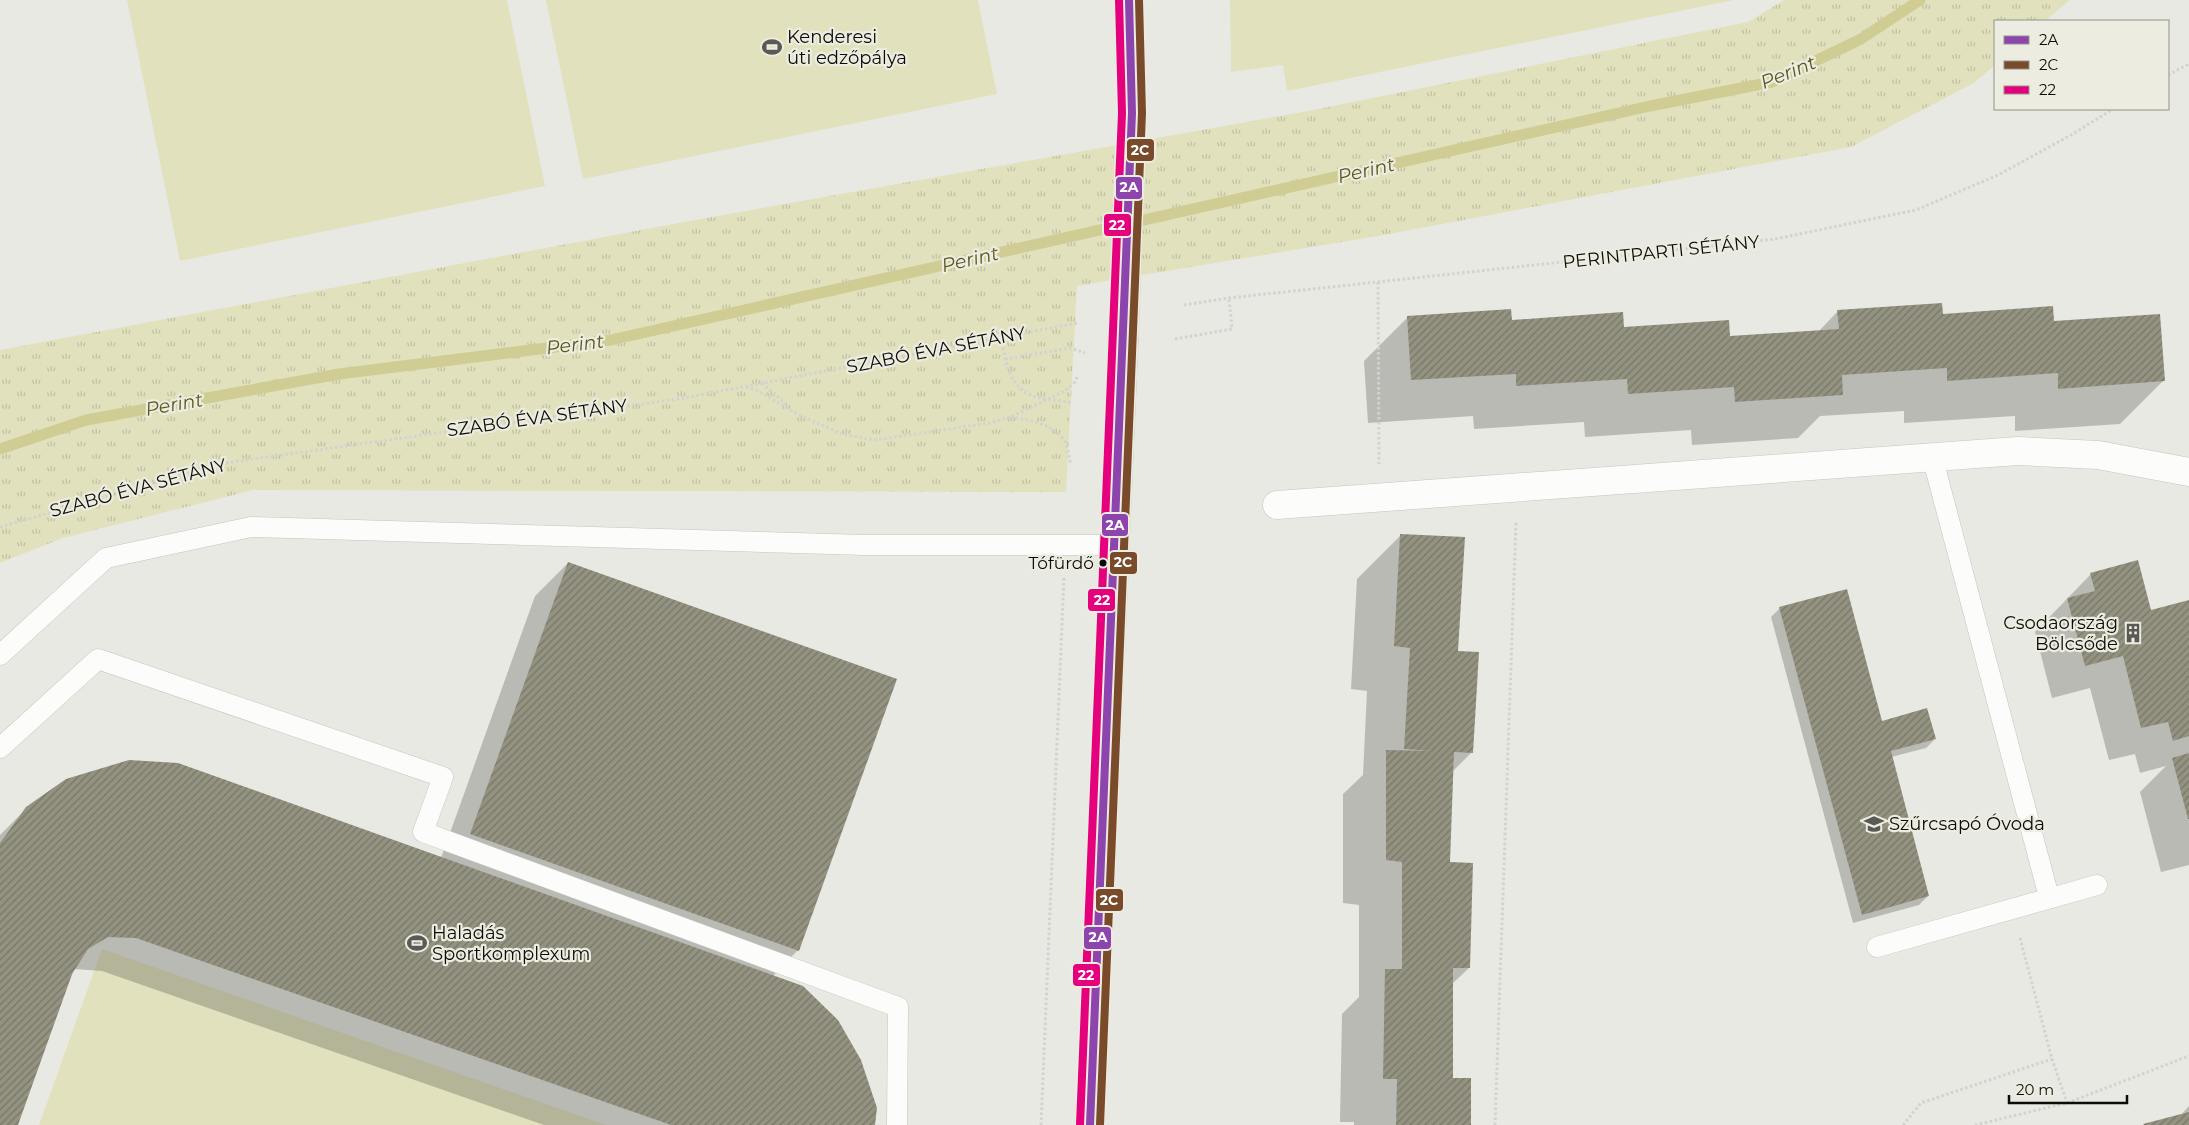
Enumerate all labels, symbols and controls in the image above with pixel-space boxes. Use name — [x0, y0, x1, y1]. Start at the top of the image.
legend — [1994, 20, 2169, 110]
place label: Kenderesi úti edzőpálya — [787, 26, 907, 69]
text: 2A — [2039, 30, 2059, 49]
sports icon: Kenderesi úti edzőpálya — [761, 36, 783, 58]
water label: Perint — [1757, 51, 1820, 94]
text: 2C — [2039, 55, 2059, 74]
text: 22 — [2039, 80, 2056, 99]
line badge: 2C — [1126, 138, 1155, 162]
text: 2C — [1131, 141, 1149, 159]
water label: Perint — [1335, 153, 1397, 188]
line badge: 2A — [1115, 176, 1143, 200]
text: 2A — [1119, 178, 1139, 196]
line badge: 22 — [1103, 213, 1132, 237]
text: 22 — [1109, 216, 1125, 234]
street label: PERINTPARTI SÉTÁNY — [1561, 231, 1761, 273]
water label: Perint — [939, 242, 1001, 277]
street label: SZABÓ ÉVA SÉTÁNY — [845, 322, 1028, 378]
water label: Perint — [545, 330, 606, 359]
water label: Perint — [144, 388, 205, 421]
street label: SZABÓ ÉVA SÉTÁNY — [445, 394, 629, 442]
street label: SZABÓ ÉVA SÉTÁNY — [47, 454, 229, 522]
line badge: 2A — [1101, 513, 1129, 537]
text: 2A — [1105, 516, 1125, 534]
line badge: 2C — [1109, 551, 1138, 575]
place label: Tófürdő — [1029, 553, 1094, 573]
text: 2C — [1114, 553, 1132, 571]
marker: Tófürdő — [1098, 558, 1108, 568]
line badge: 22 — [1087, 588, 1116, 612]
text: 22 — [1094, 591, 1110, 609]
place label: Csodaország Bölcsőde — [2003, 612, 2118, 655]
building icon: Csodaország Bölcsőde — [2122, 622, 2144, 644]
school or university icon: Szűrcsapó Óvoda — [1863, 813, 1885, 835]
place label: Szűrcsapó Óvoda — [1889, 813, 2045, 835]
line badge: 2C — [1095, 888, 1124, 912]
text: 2C — [1100, 891, 1118, 909]
place label: Haladás Sportkomplexum — [432, 922, 590, 965]
line badge: 2A — [1083, 926, 1112, 950]
text: 2A — [1088, 928, 1108, 946]
sports icon: Haladás Sportkomplexum — [406, 932, 428, 954]
line badge: 22 — [1072, 963, 1101, 987]
text: 22 — [1078, 966, 1094, 984]
scale bar — [2009, 1072, 2126, 1104]
text: 20 m — [2016, 1080, 2054, 1099]

